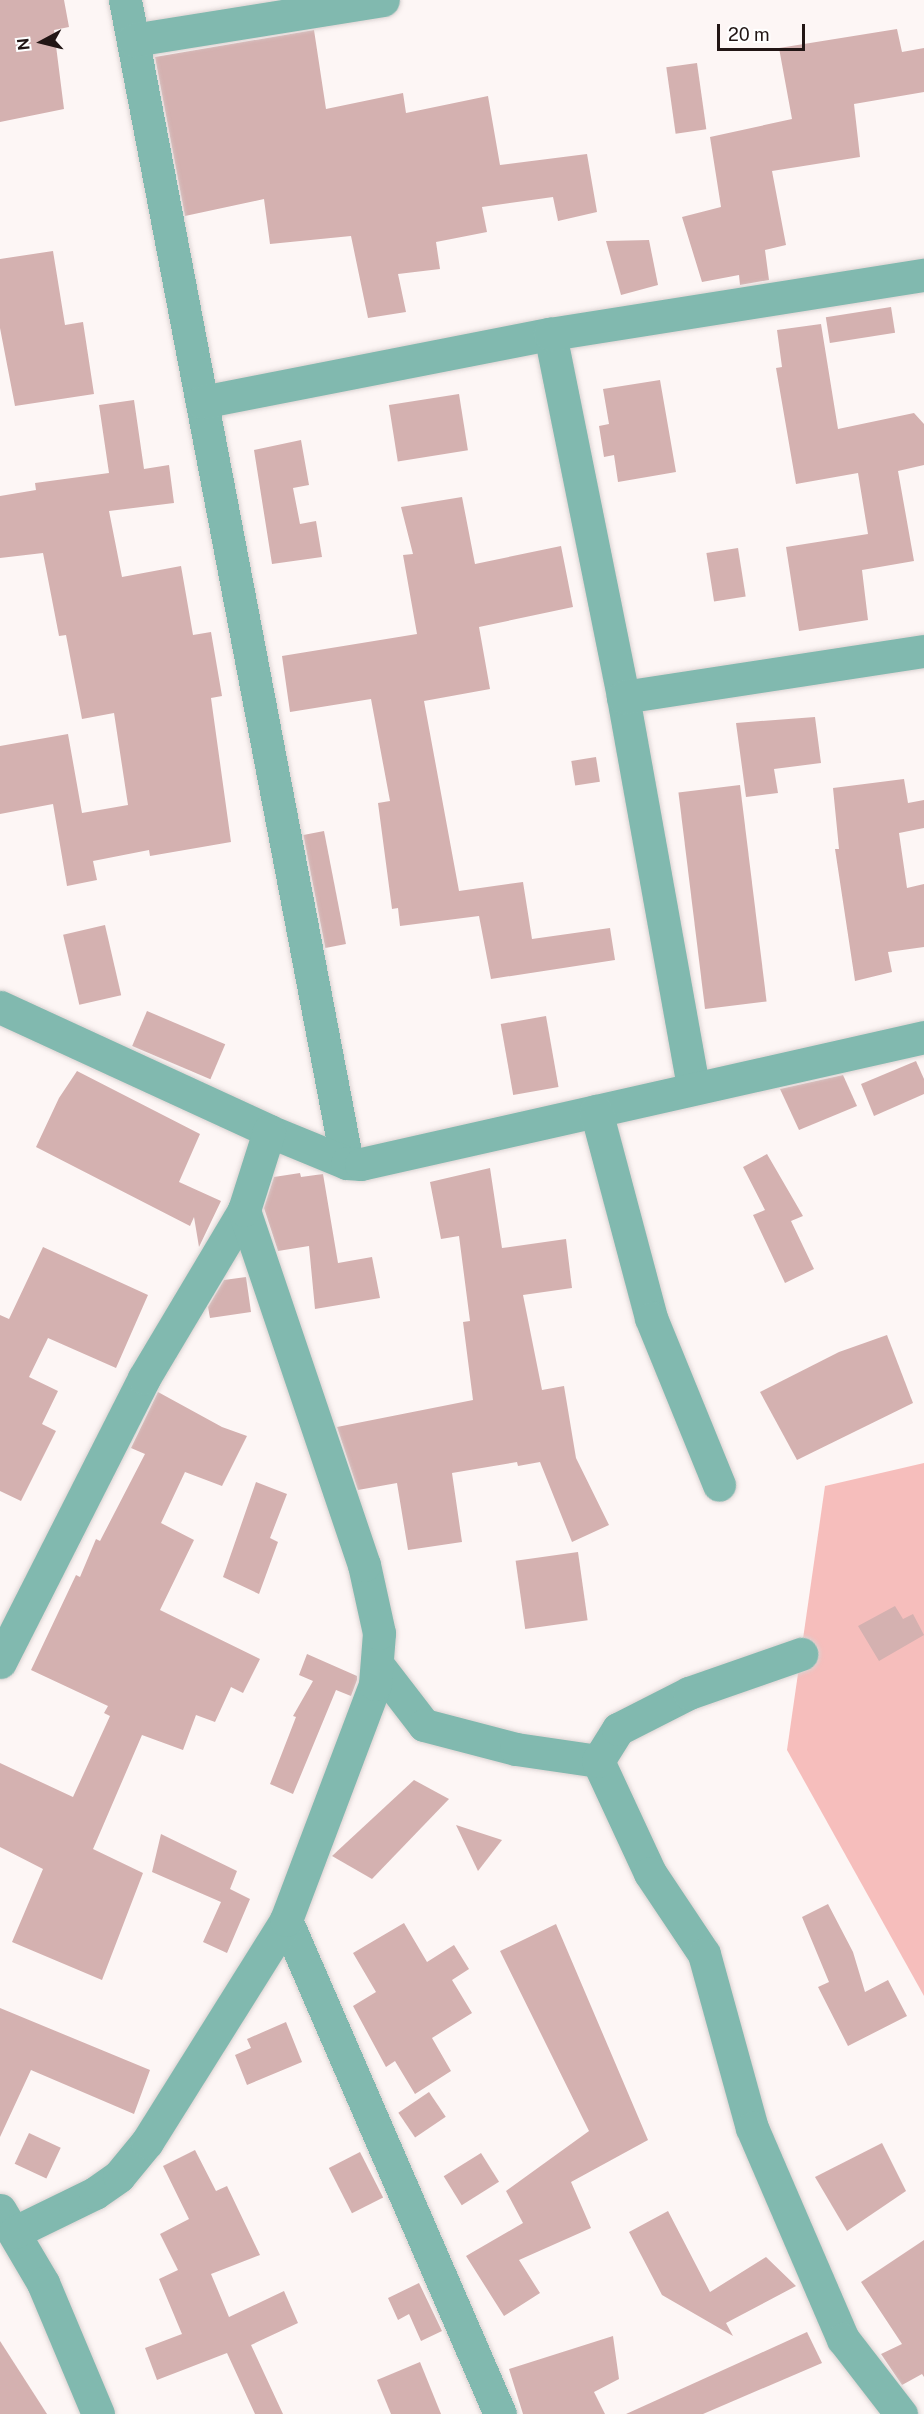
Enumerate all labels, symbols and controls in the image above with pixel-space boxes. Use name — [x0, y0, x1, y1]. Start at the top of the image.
north arrow — [12, 12, 72, 72]
scale bar — [720, 12, 808, 50]
text: 20 m — [728, 24, 770, 45]
text: N — [13, 37, 34, 52]

